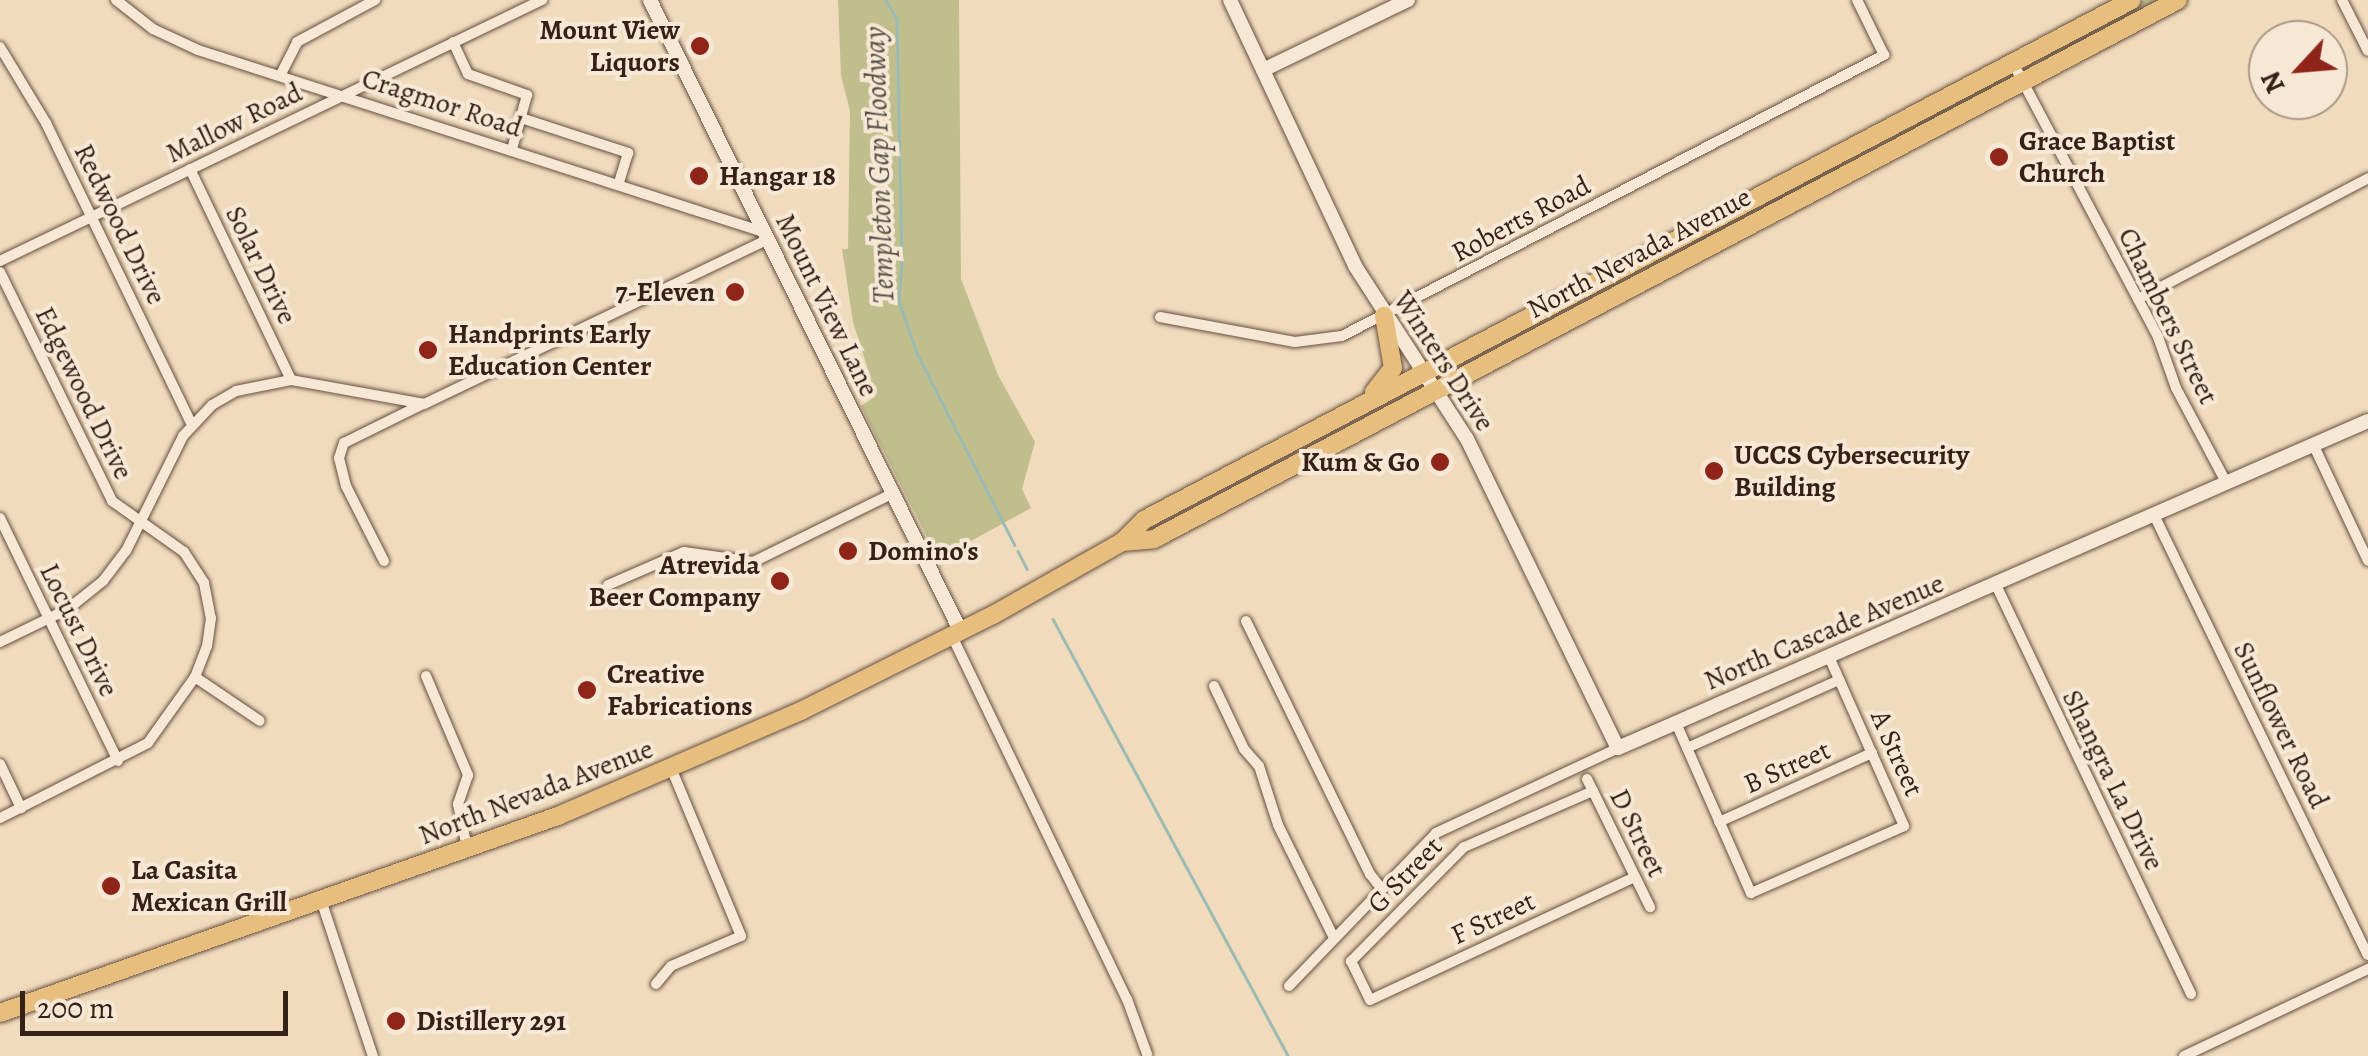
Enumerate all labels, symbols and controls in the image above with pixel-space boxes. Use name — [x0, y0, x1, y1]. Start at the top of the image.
place label: Mount View Liquors — [539, 13, 680, 79]
north arrow — [2248, 20, 2348, 120]
water label: Templeton Gap Floodway — [856, 26, 902, 304]
marker: Mount View Liquors — [689, 35, 711, 57]
street label: Cragmor Road — [358, 61, 526, 145]
text: N — [2251, 65, 2294, 100]
street label: Mallow Road — [160, 76, 308, 170]
place label: Grace Baptist Church — [2019, 124, 2175, 190]
street label: Redwood Drive — [67, 138, 173, 310]
marker: Grace Baptist Church — [1988, 146, 2010, 168]
place label: Hangar 18 — [719, 159, 836, 193]
marker: Hangar 18 — [688, 165, 710, 187]
street label: Roberts Road — [1446, 168, 1596, 270]
street label: North Nevada Avenue — [1522, 180, 1756, 326]
street label: Solar Drive — [218, 200, 304, 330]
street label: Mount View Lane — [768, 208, 886, 402]
street label: Chambers Street — [2111, 222, 2225, 410]
place label: 7-Eleven — [615, 275, 715, 309]
marker: 7-Eleven — [724, 281, 746, 303]
street label: Winters Drive — [1386, 285, 1502, 437]
street label: Edgewood Drive — [28, 301, 140, 485]
place label: Handprints Early Education Center — [448, 317, 652, 383]
marker: Handprints Early Education Center — [417, 339, 439, 361]
place label: UCCS Cybersecurity Building — [1734, 438, 1969, 504]
place label: Kum & Go — [1301, 445, 1420, 479]
marker: Kum & Go — [1429, 451, 1451, 473]
marker: UCCS Cybersecurity Building — [1703, 460, 1725, 482]
place label: Domino's — [868, 534, 979, 568]
marker: Domino's — [837, 540, 859, 562]
place label: Atrevida Beer Company — [589, 548, 760, 614]
street label: Locust Drive — [32, 558, 126, 702]
street label: North Cascade Avenue — [1699, 566, 1949, 698]
marker: Atrevida Beer Company — [769, 570, 791, 592]
street label: Sunflower Road — [2226, 636, 2336, 814]
place label: Creative Fabrications — [607, 657, 753, 723]
marker: Creative Fabrications — [576, 679, 598, 701]
street label: Shangra La Drive — [2055, 684, 2171, 876]
street label: A Street — [1863, 705, 1931, 801]
street label: North Nevada Avenue — [414, 732, 658, 852]
street label: B Street — [1739, 733, 1835, 801]
street label: D Street — [1602, 783, 1674, 883]
street label: G Street — [1361, 830, 1449, 920]
place label: La Casita Mexican Grill — [131, 853, 287, 919]
marker: La Casita Mexican Grill — [100, 875, 122, 897]
street label: F Street — [1446, 884, 1540, 952]
scale bar — [25, 971, 292, 1033]
text: 200 m — [37, 988, 114, 1028]
place label: Distillery 291 — [416, 1004, 566, 1038]
marker: Distillery 291 — [385, 1010, 407, 1032]

